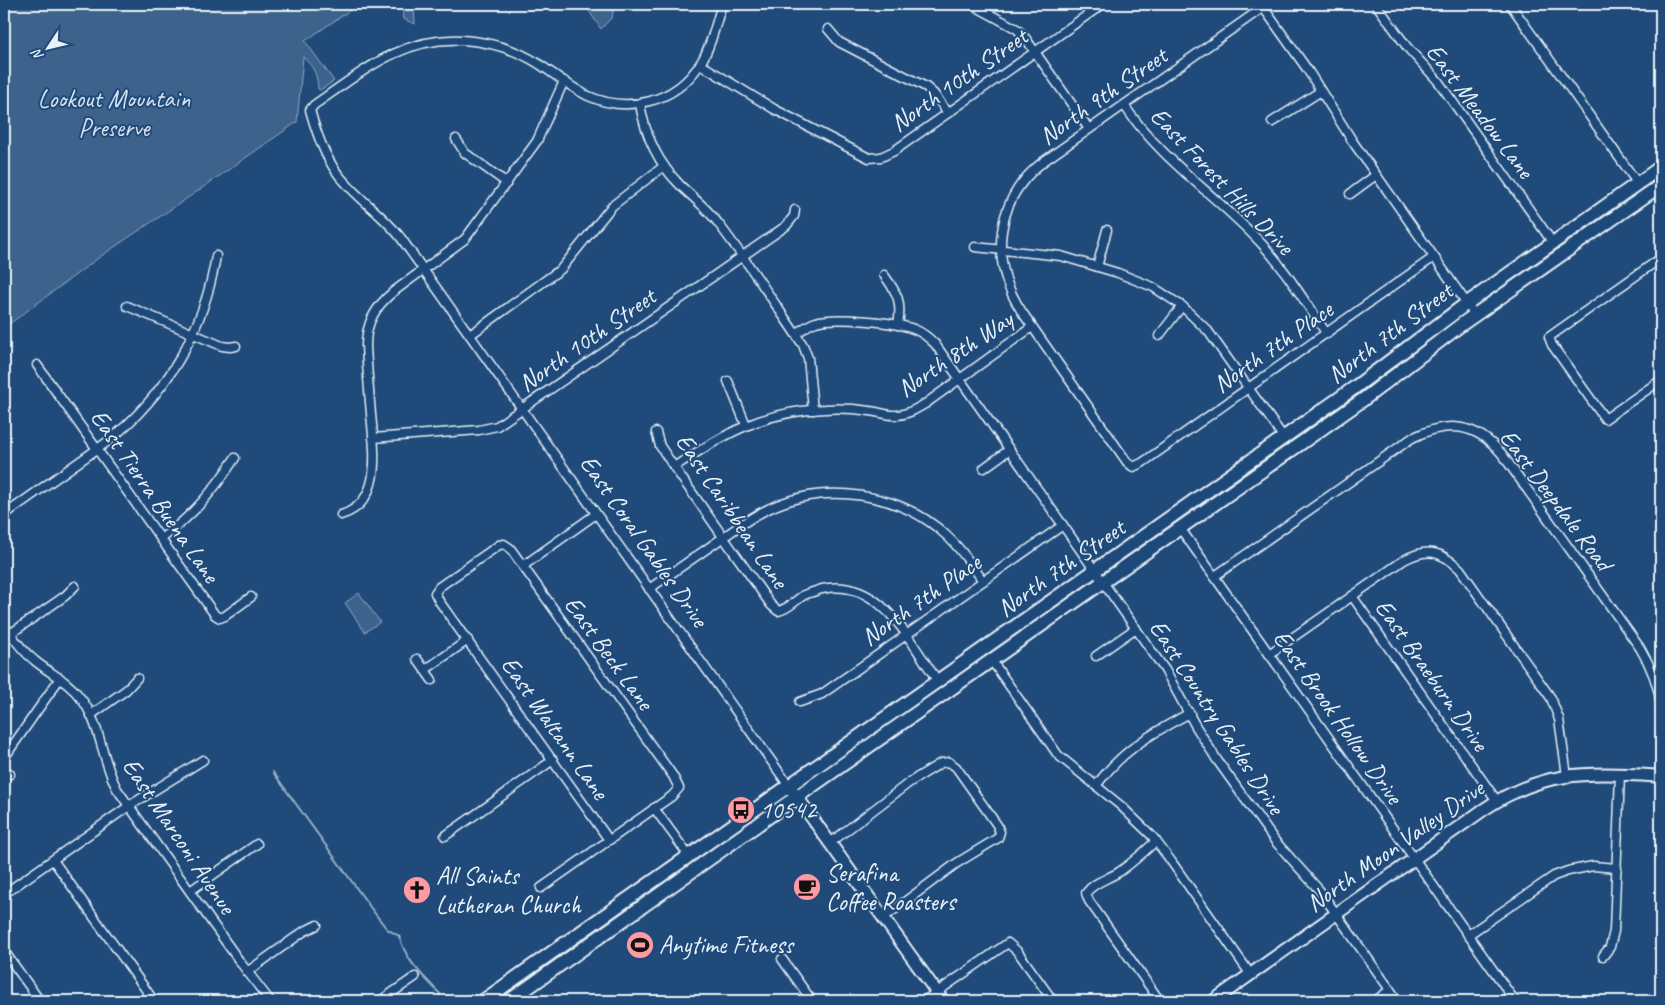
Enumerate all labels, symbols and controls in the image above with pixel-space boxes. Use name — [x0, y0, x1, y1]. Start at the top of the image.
street label: North 10th Street — [884, 19, 1036, 139]
north arrow — [22, 22, 72, 72]
street label: East Meadow Lane — [1419, 37, 1542, 186]
street label: North 9th Street — [1033, 39, 1176, 152]
text: N — [27, 45, 47, 64]
park label: Lookout Mountain Preserve — [38, 83, 191, 144]
street label: East Forest Hills Drive — [1143, 100, 1302, 263]
street label: North 7th Street — [1321, 274, 1461, 391]
street label: North 10th Street — [512, 279, 664, 399]
street label: North 7th Place — [1207, 293, 1341, 400]
street label: North 8th Way — [891, 302, 1021, 404]
street label: East Tierra Buena Lane — [83, 403, 228, 591]
street label: East Deepdale Road — [1492, 423, 1622, 580]
street label: East Caribbean Lane — [668, 427, 797, 596]
street label: East Coral Gables Drive — [573, 449, 716, 635]
street label: North 7th Street — [991, 511, 1134, 624]
street label: North 7th Place — [855, 546, 989, 653]
street label: East Beck Lane — [557, 590, 662, 718]
street label: East Braeburn Drive — [1368, 593, 1497, 759]
street label: East Country Gables Drive — [1142, 614, 1293, 822]
street label: East Brook Hollow Drive — [1266, 624, 1411, 812]
street label: East Waltann Lane — [494, 650, 617, 807]
street label: East Marconi Avenue — [115, 752, 244, 922]
street label: North Moon Valley Drive — [1300, 772, 1492, 919]
place label: 10542 — [760, 794, 818, 826]
bus stop icon: 10542 — [726, 795, 756, 825]
place label: Serafina Coffee Roasters — [826, 857, 958, 918]
place label: All Saints Lutheran Church — [436, 860, 582, 921]
cafe icon: Serafina Coffee Roasters — [792, 872, 822, 902]
church icon: All Saints Lutheran Church — [402, 875, 432, 905]
place label: Anytime Fitness — [659, 929, 795, 961]
sports icon: Anytime Fitness — [625, 930, 655, 960]

